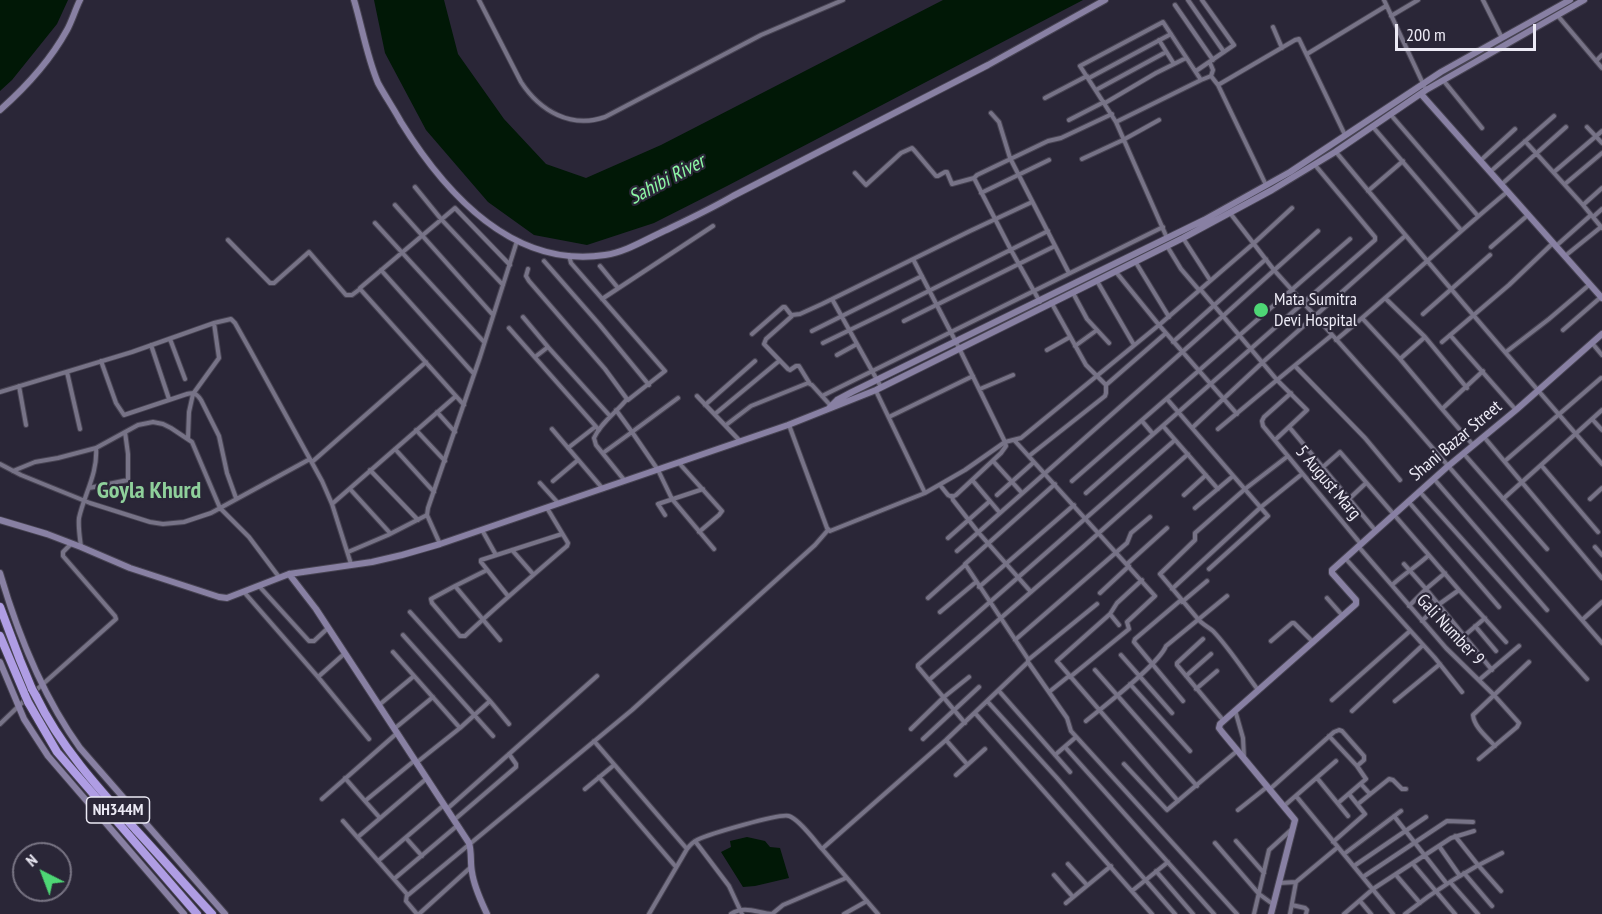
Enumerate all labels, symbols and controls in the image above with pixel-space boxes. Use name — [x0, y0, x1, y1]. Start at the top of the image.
scale bar — [1398, 12, 1539, 50]
text: 200 m — [1406, 23, 1446, 46]
water label: Sahibi River — [625, 150, 709, 210]
place label: Mata Sumitra Devi Hospital — [1274, 289, 1357, 332]
marker: Mata Sumitra Devi Hospital — [1252, 301, 1270, 319]
street label: Shani Bazar Street — [1405, 396, 1507, 486]
street label: 5 August Marg — [1291, 442, 1365, 524]
district label: Goyla Khurd — [97, 477, 201, 505]
street label: Gali Number 9 — [1412, 590, 1488, 670]
road number: NH344M — [86, 797, 150, 823]
north arrow — [12, 842, 72, 902]
text: N — [21, 850, 41, 870]

